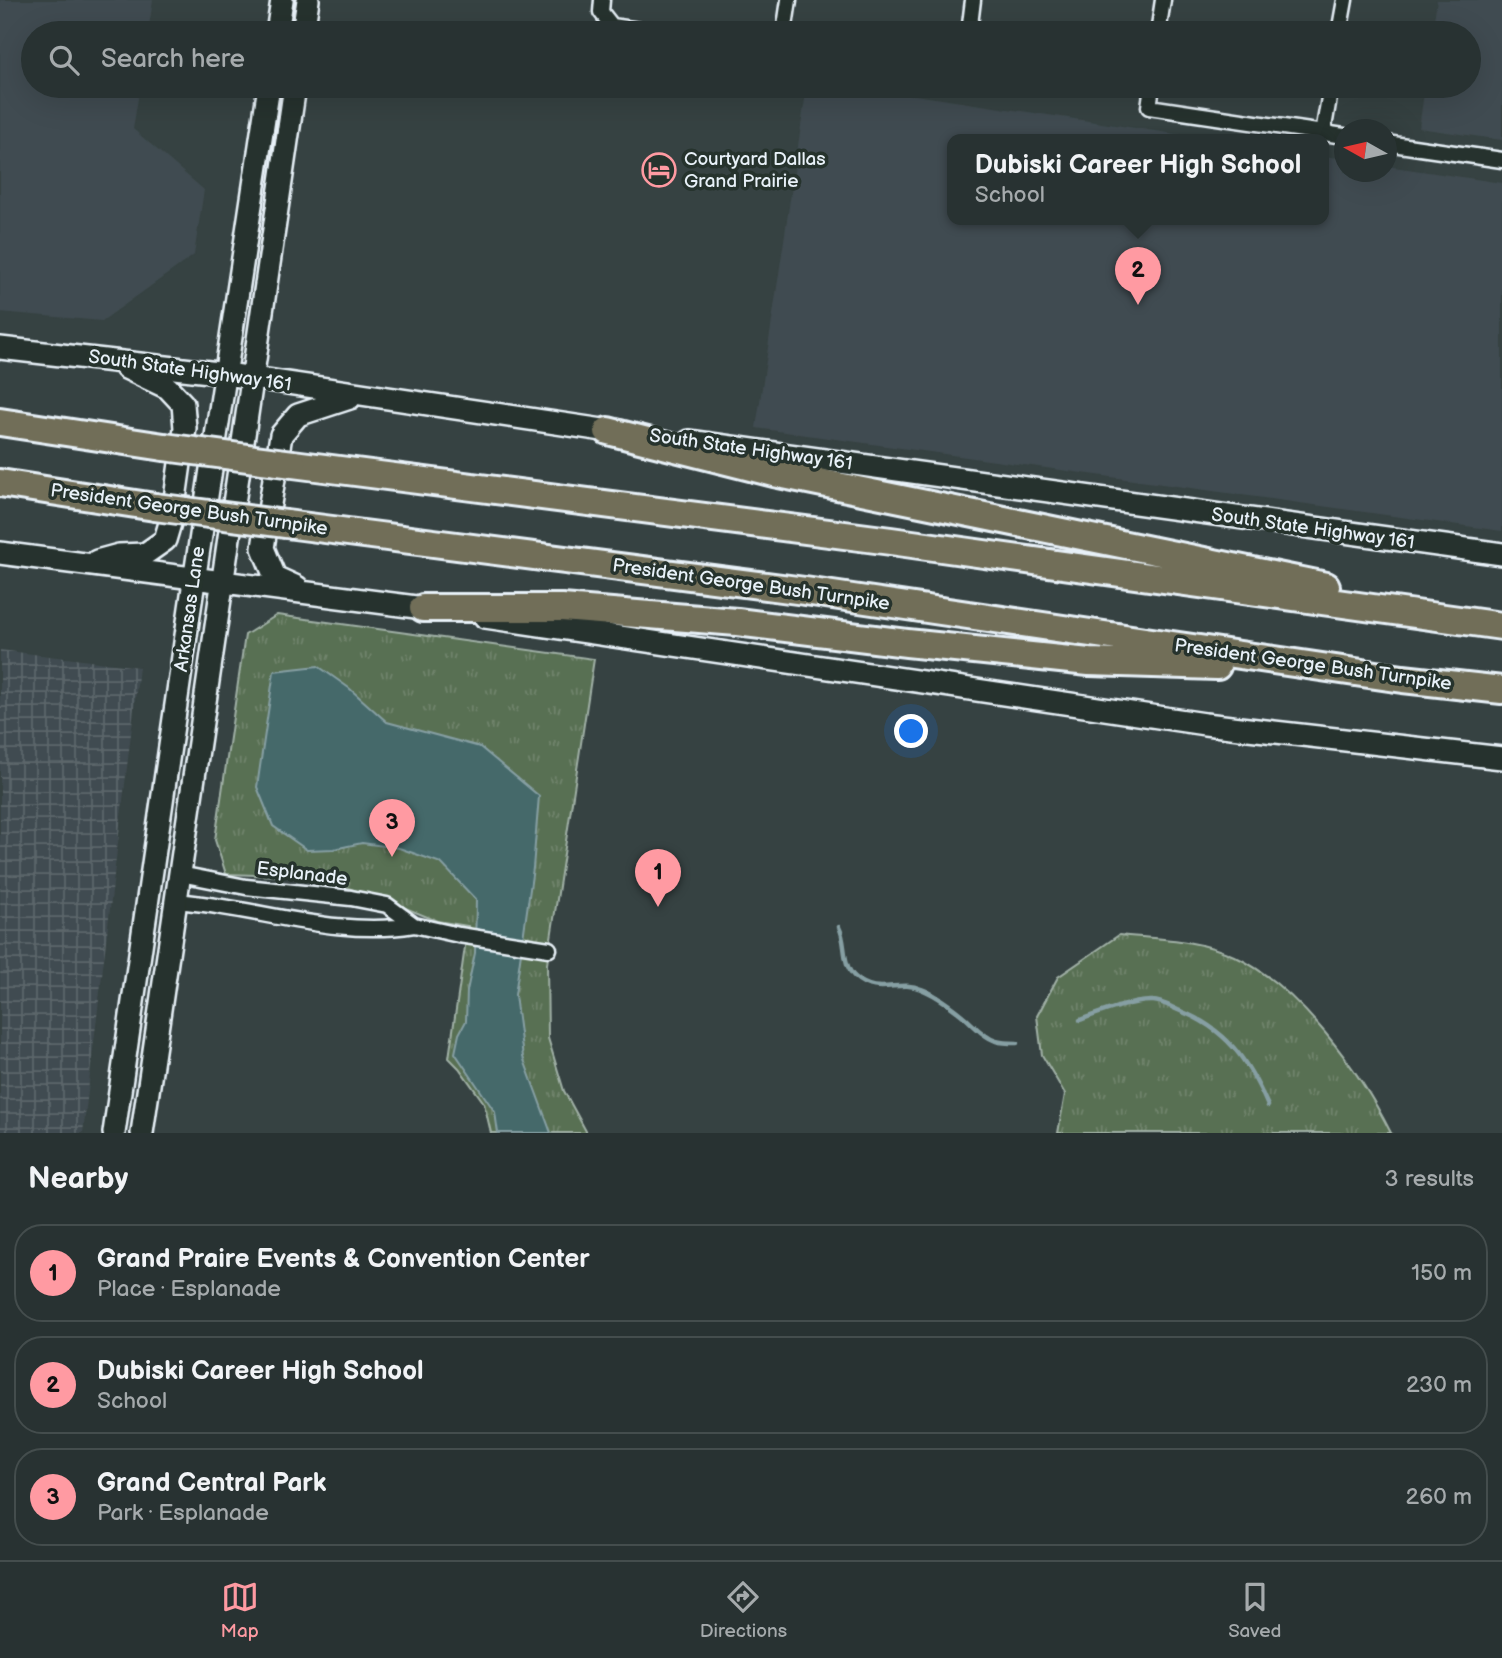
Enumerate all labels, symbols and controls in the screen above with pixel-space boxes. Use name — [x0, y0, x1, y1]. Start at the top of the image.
search box — [21, 21, 1481, 98]
icon: search — [45, 41, 83, 79]
text: Search here — [101, 44, 245, 75]
north arrow — [1334, 119, 1397, 182]
popup — [947, 134, 1329, 225]
place label: Courtyard Dallas Grand Prairie — [684, 148, 826, 193]
text: Dubiski Career High School — [975, 150, 1301, 181]
hotel icon: Courtyard Dallas Grand Prairie — [640, 151, 678, 189]
text: School — [975, 181, 1045, 209]
pin: 2 — [1115, 247, 1161, 305]
street label: South State Highway 161 — [87, 345, 293, 397]
street label: South State Highway 161 — [648, 424, 854, 476]
street label: President George Bush Turnpike — [49, 479, 329, 541]
street label: South State Highway 161 — [1210, 503, 1416, 555]
street label: Arkansas Lane — [170, 545, 210, 673]
street label: President George Bush Turnpike — [611, 554, 891, 616]
street label: President George Bush Turnpike — [1173, 634, 1453, 696]
your location — [894, 714, 928, 748]
pin: 3 — [369, 799, 415, 857]
pin: 1 — [635, 849, 681, 907]
street label: Esplanade — [255, 857, 349, 891]
text: Nearby — [28, 1161, 128, 1197]
text: 3 results — [1385, 1165, 1474, 1193]
text: Grand Praire Events & Convention Center — [97, 1244, 590, 1275]
text: 1 — [48, 1259, 58, 1287]
text: 150 m — [1411, 1259, 1472, 1287]
text: Place · Esplanade — [97, 1275, 281, 1303]
text: Dubiski Career High School — [97, 1356, 424, 1387]
text: 2 — [46, 1371, 60, 1399]
text: 230 m — [1406, 1371, 1472, 1399]
text: School — [97, 1387, 167, 1415]
text: Grand Central Park — [97, 1468, 326, 1499]
text: 3 — [46, 1483, 60, 1511]
text: 260 m — [1406, 1483, 1472, 1511]
text: Park · Esplanade — [97, 1499, 269, 1527]
tab: Map — [221, 1578, 259, 1643]
tab: Directions — [700, 1578, 787, 1643]
tab: Saved — [1228, 1578, 1281, 1643]

